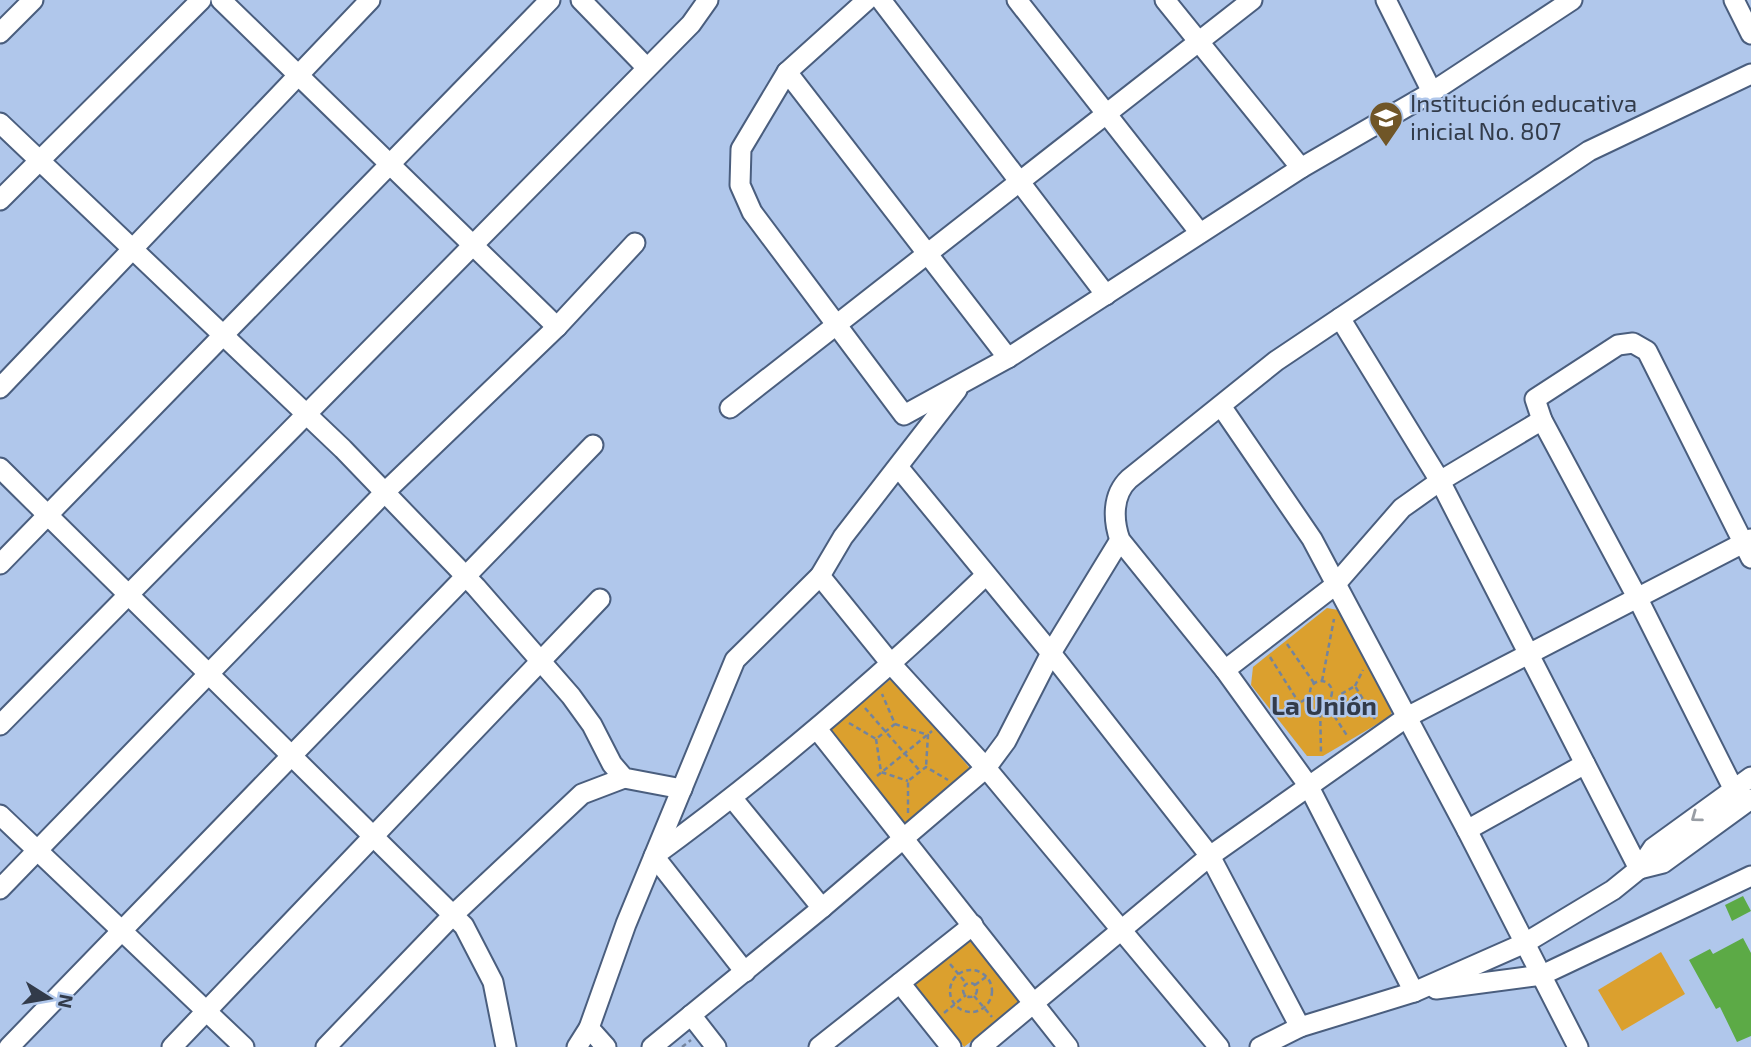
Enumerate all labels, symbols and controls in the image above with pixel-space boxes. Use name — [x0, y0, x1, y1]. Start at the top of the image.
place label: Institución educativa inicial No. 807 — [1410, 88, 1637, 145]
school or university icon: Institución educativa inicial No. 807 — [1367, 99, 1405, 148]
district label: La Unión — [1271, 689, 1377, 720]
one-way arrow — [1691, 809, 1704, 821]
north arrow — [14, 963, 84, 1033]
text: N — [54, 992, 79, 1010]

